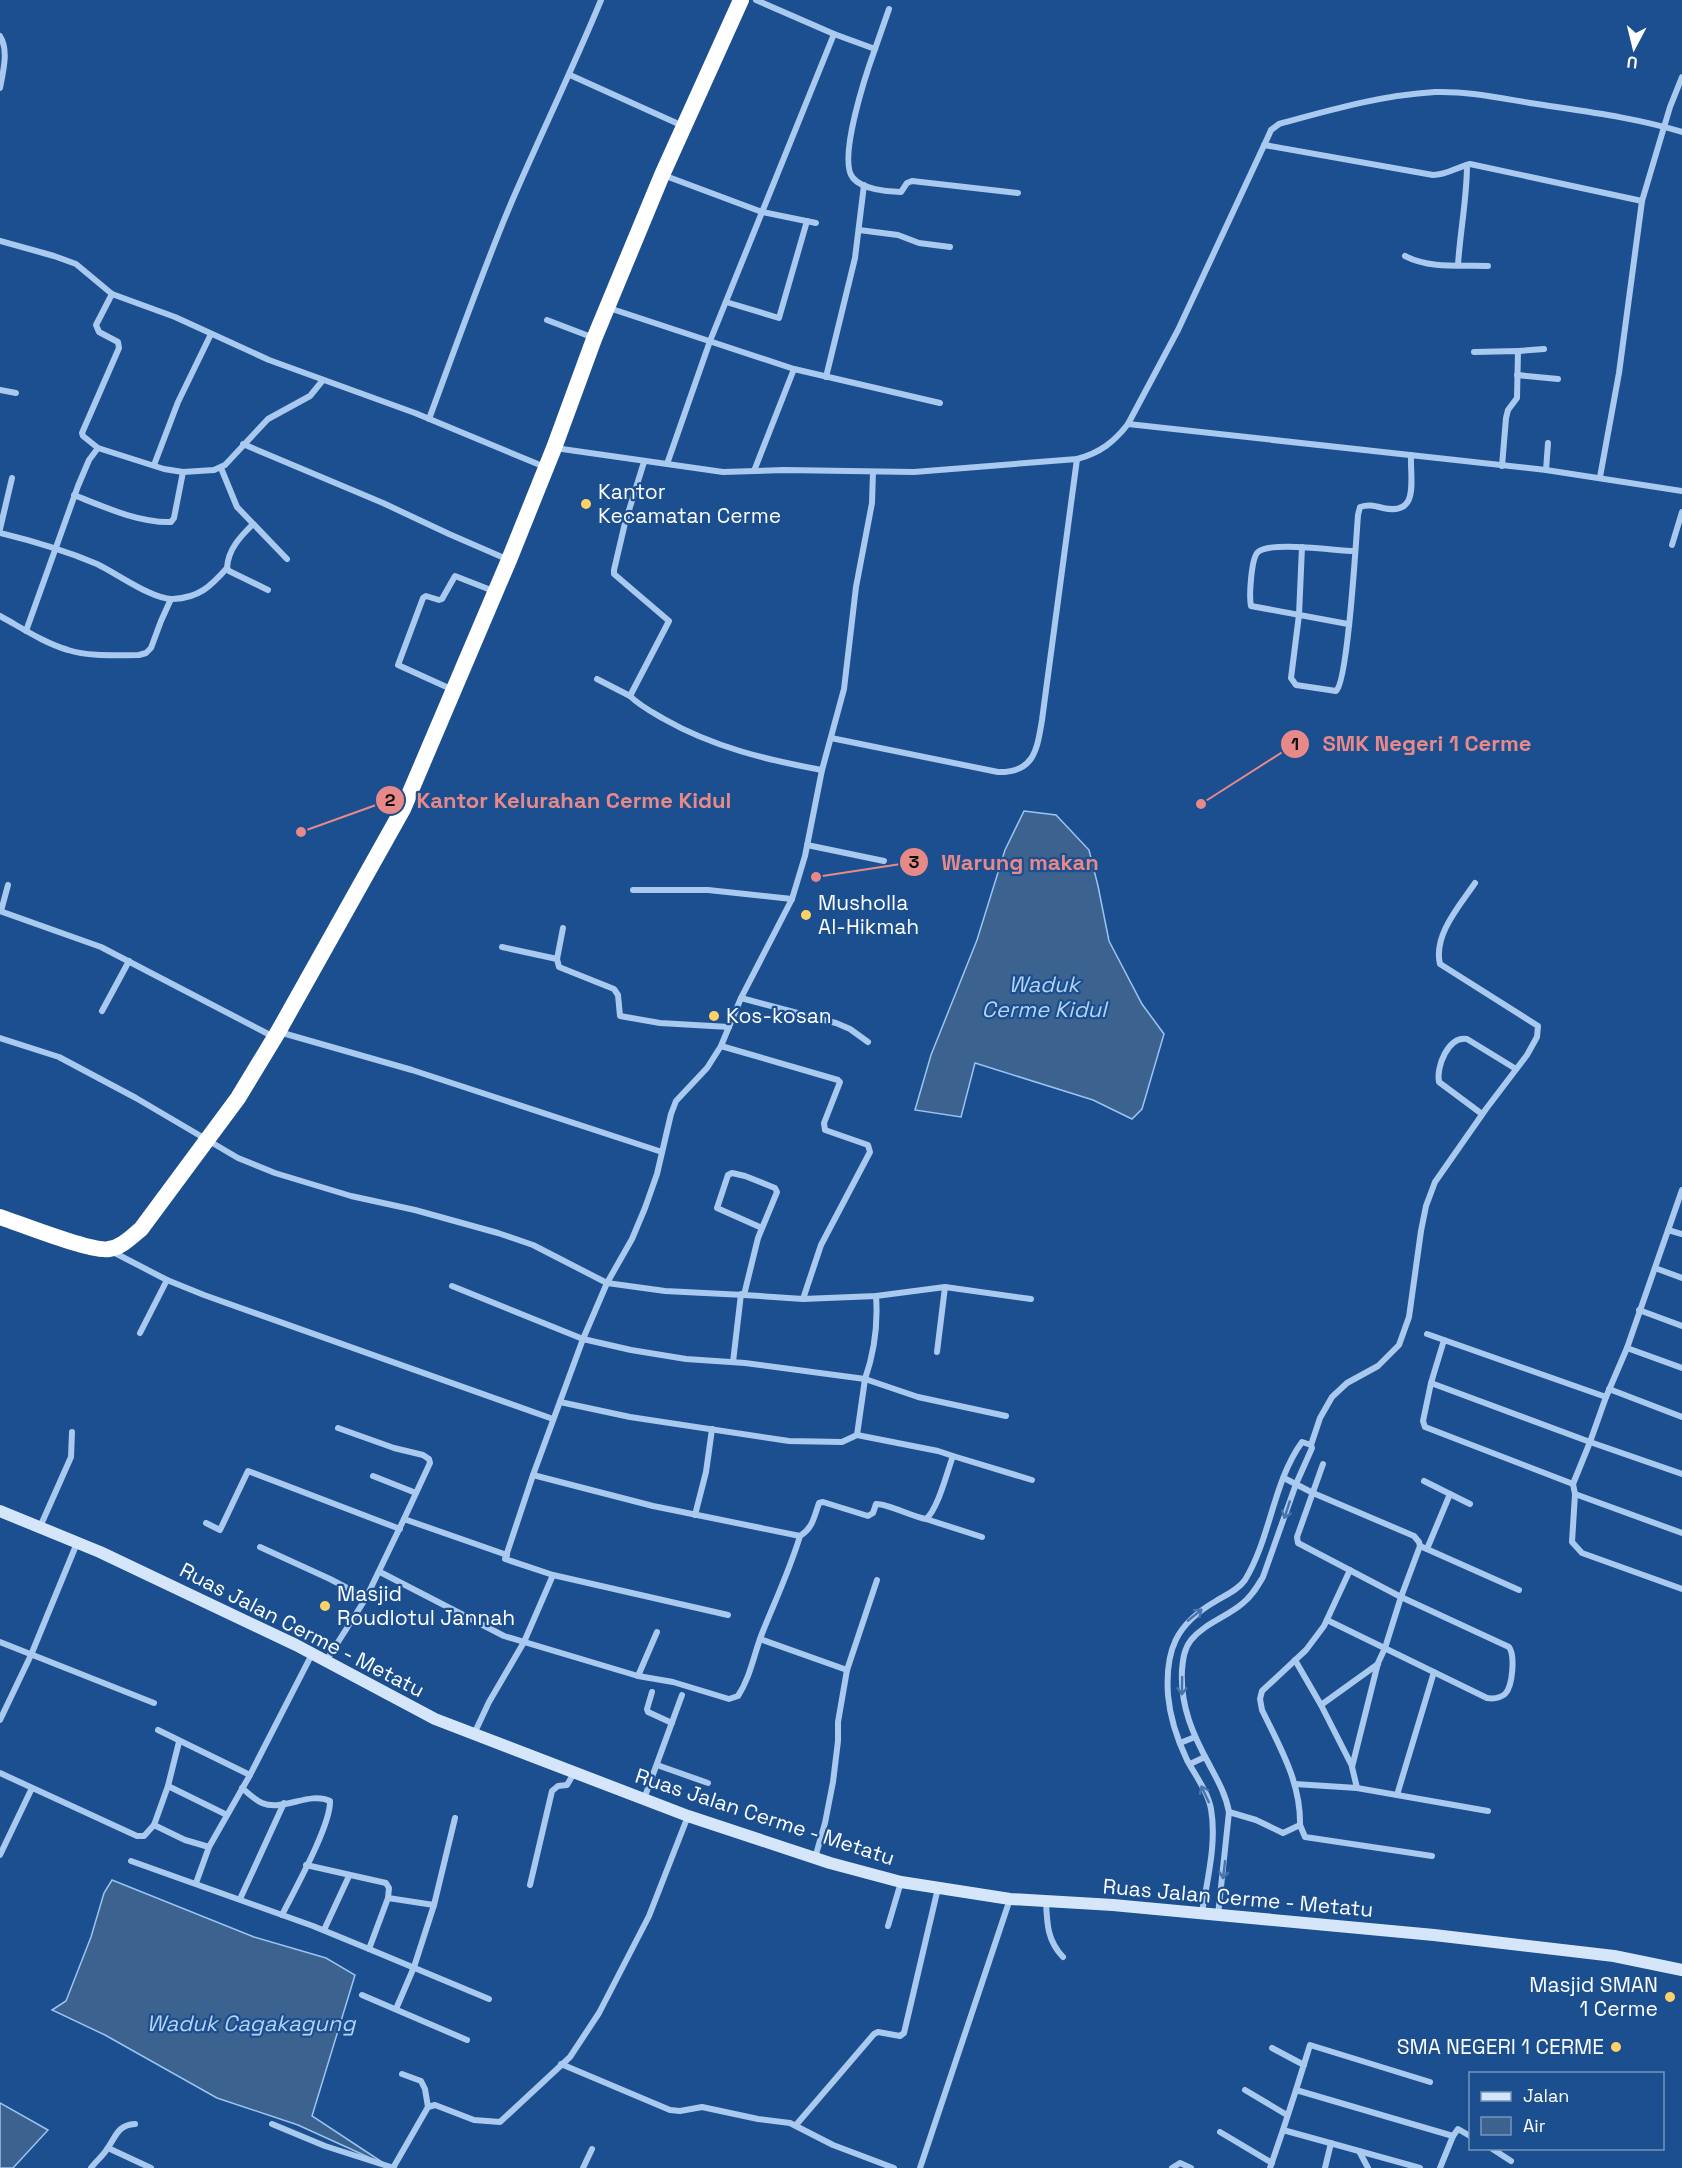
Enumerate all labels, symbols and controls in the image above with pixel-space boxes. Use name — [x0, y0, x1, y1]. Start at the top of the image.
north arrow — [1604, 18, 1664, 78]
text: U — [1626, 51, 1639, 73]
place label: Kantor Kecamatan Cerme — [598, 478, 781, 529]
marker: Kantor Kecamatan Cerme — [579, 497, 593, 511]
callout: SMK Negeri 1 Cerme — [1280, 724, 1543, 764]
text: SMK Negeri 1 Cerme — [1322, 729, 1532, 757]
text: 1 — [1291, 732, 1299, 755]
callout: Kantor Kelurahan Cerme Kidul — [375, 780, 744, 820]
text: Kantor Kelurahan Cerme Kidul — [417, 786, 731, 814]
text: 2 — [385, 788, 396, 811]
callout: Warung makan — [899, 842, 1111, 882]
text: Warung makan — [941, 848, 1099, 876]
text: 3 — [909, 850, 920, 873]
place label: Musholla Al-Hikmah — [818, 889, 919, 940]
marker: Musholla Al-Hikmah — [799, 908, 813, 922]
water label: Waduk Cerme Kidul — [982, 970, 1109, 1023]
place label: Kos-kosan — [726, 1002, 832, 1029]
marker: Kos-kosan — [707, 1009, 721, 1023]
one-way arrow — [1281, 1500, 1292, 1519]
street label: Ruas Jalan Cerme - Metatu — [175, 1556, 429, 1703]
place label: Masjid Roudlotul Jannah — [337, 1580, 515, 1631]
marker: Masjid Roudlotul Jannah — [318, 1599, 332, 1613]
one-way arrow — [1187, 1609, 1203, 1622]
one-way arrow — [1176, 1675, 1188, 1695]
street label: Ruas Jalan Cerme - Metatu — [632, 1762, 898, 1871]
one-way arrow — [1198, 1786, 1210, 1804]
one-way arrow — [1218, 1860, 1229, 1880]
street label: Ruas Jalan Cerme - Metatu — [1102, 1872, 1374, 1923]
place label: Masjid SMAN 1 Cerme — [1529, 1971, 1658, 2022]
marker: Masjid SMAN 1 Cerme — [1663, 1990, 1677, 2004]
water label: Waduk Cagakagung — [147, 2009, 356, 2037]
place label: SMA NEGERI 1 CERME — [1397, 2033, 1604, 2060]
marker: SMA NEGERI 1 CERME — [1609, 2040, 1623, 2054]
legend — [1469, 2072, 1664, 2150]
text: Jalan — [1523, 2084, 1569, 2107]
text: Air — [1523, 2114, 1546, 2137]

